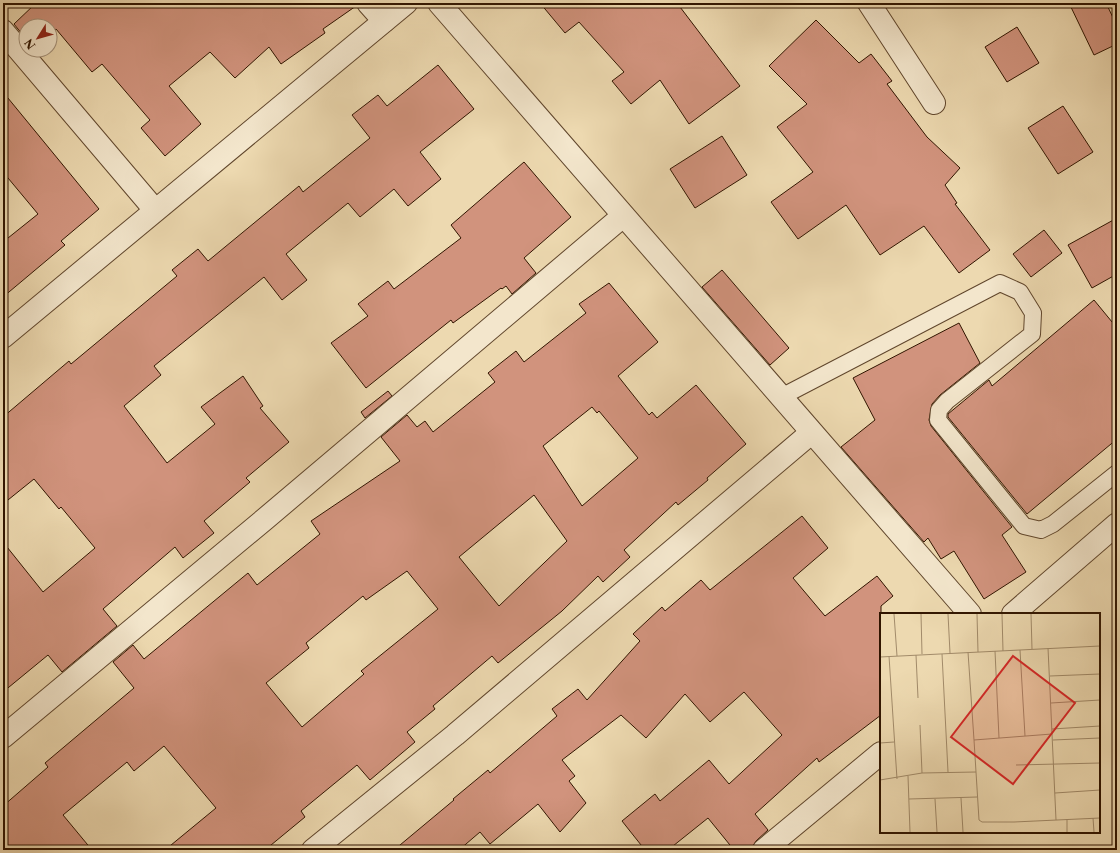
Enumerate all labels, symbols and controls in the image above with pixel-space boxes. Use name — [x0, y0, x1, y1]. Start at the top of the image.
north arrow — [18, 18, 58, 58]
text: N — [21, 36, 38, 52]
inset map — [880, 613, 1100, 833]

